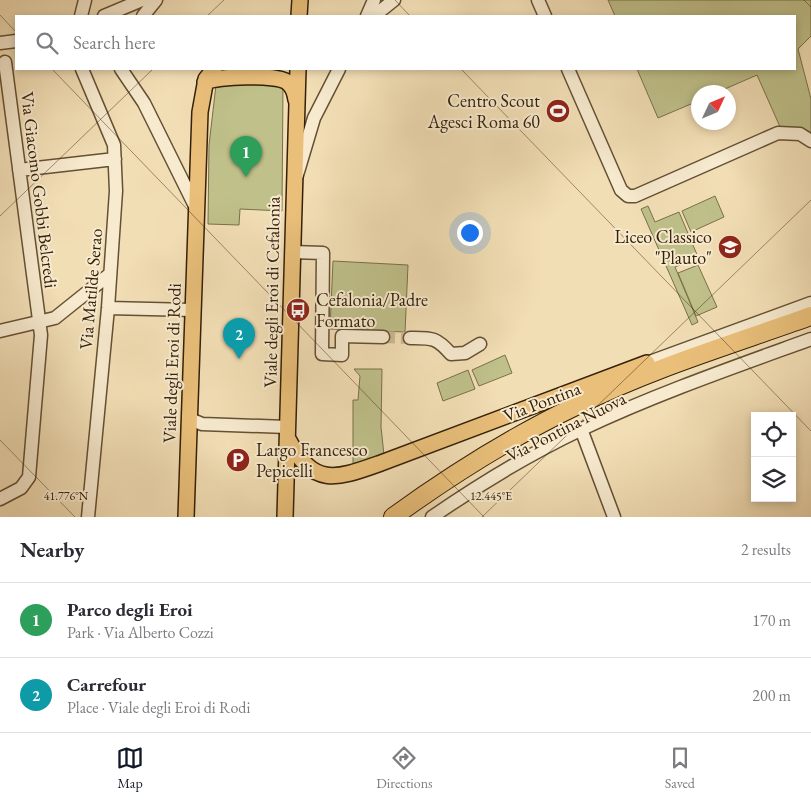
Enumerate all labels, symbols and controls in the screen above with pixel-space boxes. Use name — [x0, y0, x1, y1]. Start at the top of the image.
search box — [15, 15, 796, 70]
icon: search — [33, 29, 61, 57]
text: Search here — [73, 30, 155, 55]
north arrow — [691, 85, 736, 130]
place label: Centro Scout Agesci Roma 60 — [427, 89, 540, 133]
street label: Via Giacomo Gobbi Belcredi — [16, 90, 63, 290]
sports icon: Centro Scout Agesci Roma 60 — [545, 98, 571, 124]
pin: 1 — [230, 136, 262, 177]
street label: Viale degli Eroi di Cefalonia — [258, 195, 285, 388]
your location — [457, 220, 483, 246]
place label: Liceo Classico "Plauto" — [615, 225, 712, 269]
street label: Via Matilde Serao — [74, 227, 107, 351]
school or university icon: Liceo Classico "Plauto" — [717, 234, 743, 260]
street label: Viale degli Eroi di Rodi — [157, 282, 186, 443]
place label: Cefalonia/Padre Formato — [316, 288, 428, 332]
bus stop icon: Cefalonia/Padre Formato — [285, 297, 311, 323]
pin: 2 — [223, 318, 255, 359]
street label: Via Pontina — [500, 376, 585, 427]
street label: Via Pontina Nuova — [502, 386, 630, 467]
map controls — [751, 412, 796, 502]
button: locate — [751, 412, 796, 457]
place label: Largo Francesco Pepicelli — [256, 438, 368, 482]
parking icon: Largo Francesco Pepicelli — [225, 447, 251, 473]
button: layers — [751, 457, 796, 502]
text: 41.776°N — [44, 488, 89, 504]
text: 12.445°E — [470, 488, 512, 504]
text: Nearby — [20, 536, 84, 563]
text: 2 results — [741, 539, 791, 560]
text: Parco degli Eroi — [67, 597, 193, 622]
text: 1 — [32, 610, 40, 631]
text: 170 m — [752, 610, 791, 631]
text: Park · Via Alberto Cozzi — [67, 622, 214, 643]
text: Carrefour — [67, 672, 146, 697]
text: 2 — [32, 685, 40, 706]
text: 200 m — [752, 685, 791, 706]
text: Place · Viale degli Eroi di Rodi — [67, 697, 250, 718]
tab: Map — [116, 744, 144, 792]
tab: Directions — [376, 744, 433, 792]
tab: Saved — [665, 744, 695, 792]

